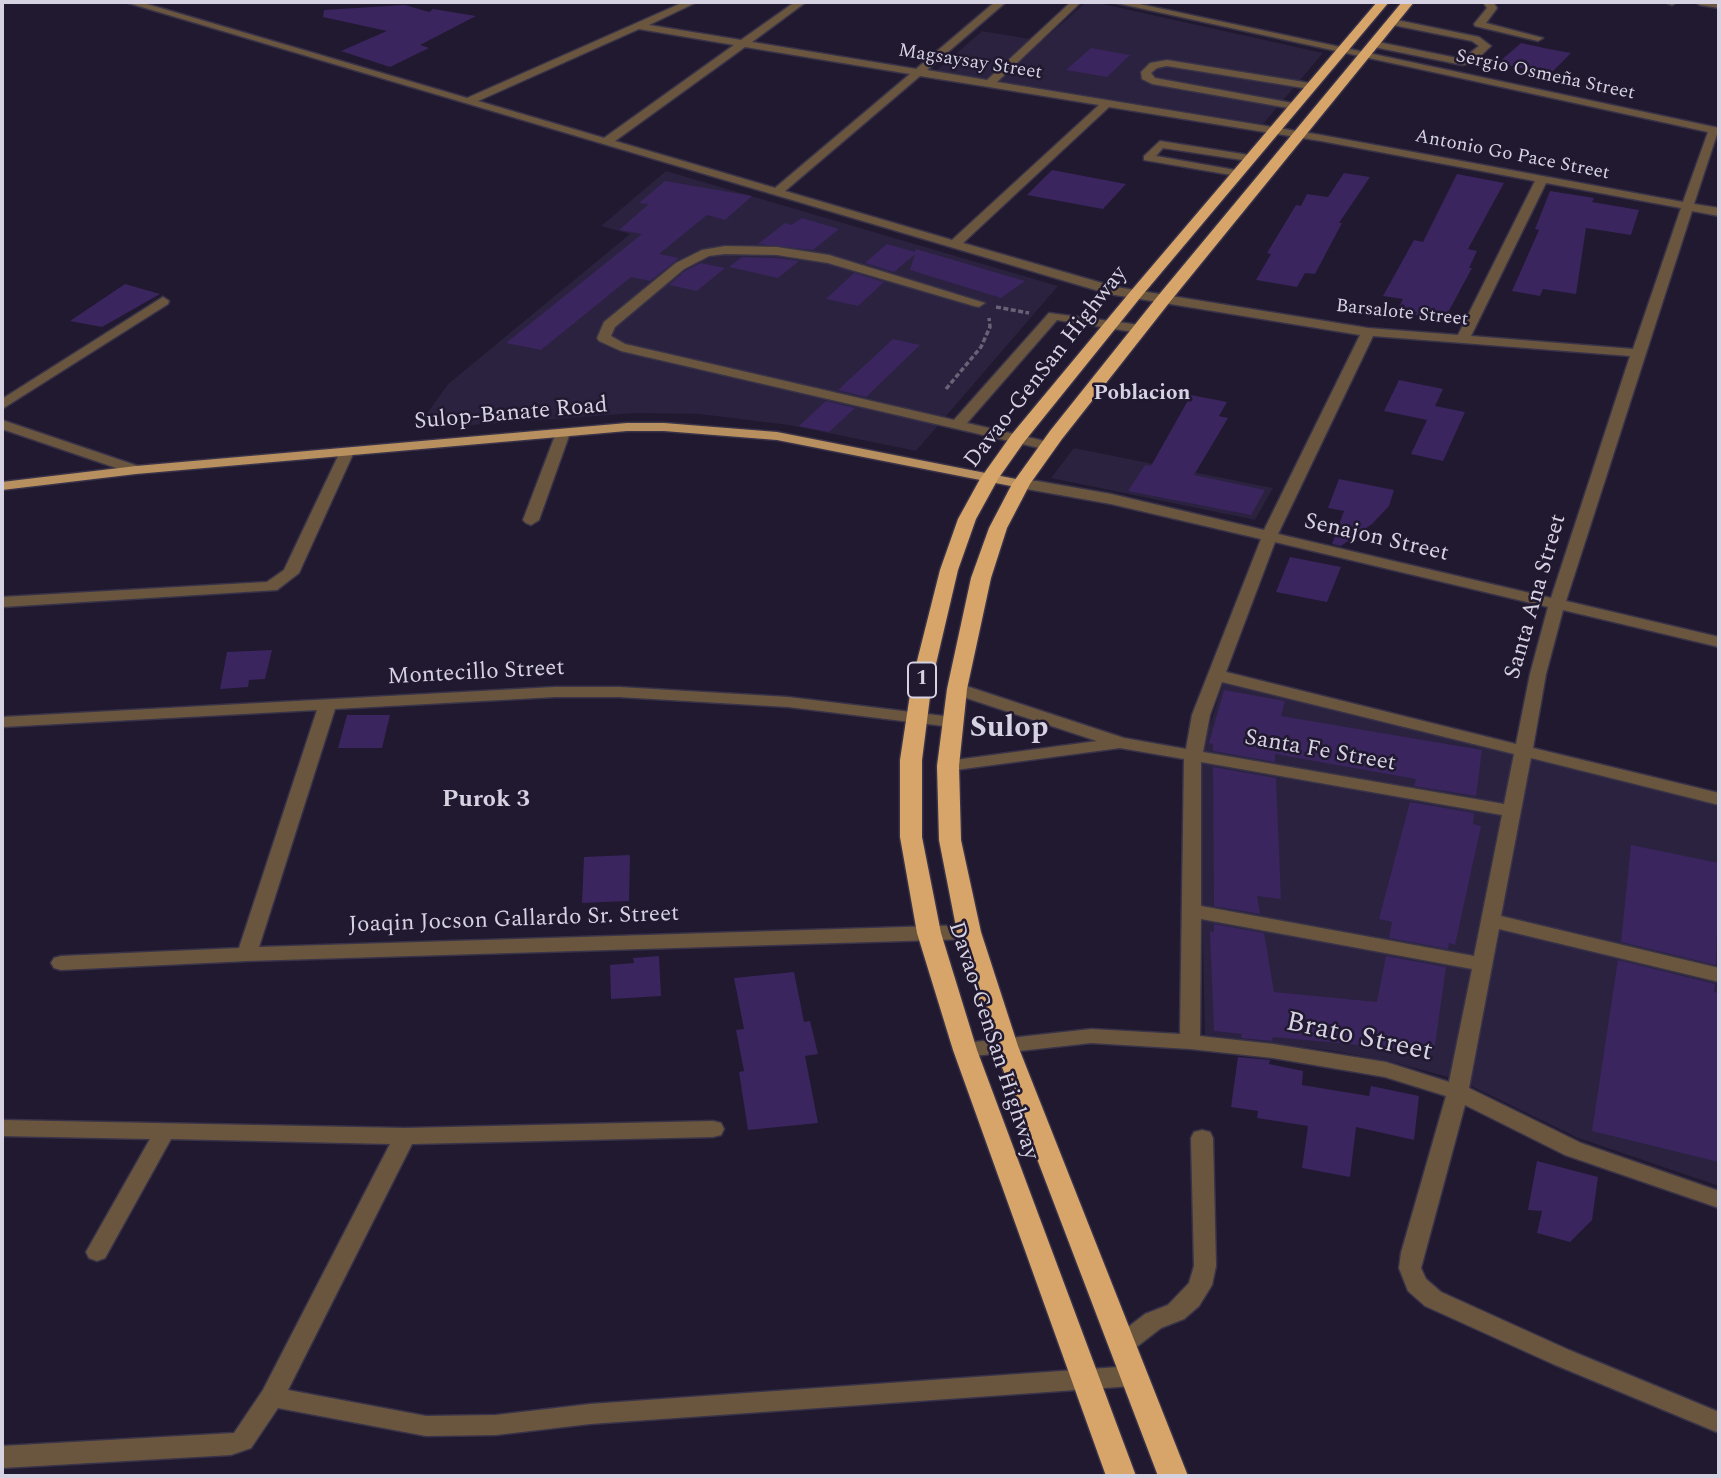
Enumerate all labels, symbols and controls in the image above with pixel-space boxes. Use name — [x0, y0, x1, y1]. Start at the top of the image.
street label: Magsaysay Street — [896, 40, 1044, 86]
street label: Sergio Osmeña Street — [1453, 46, 1637, 106]
street label: Antonio Go Pace Street — [1413, 126, 1611, 186]
street label: Davao-GenSan Highway — [960, 262, 1134, 474]
street label: Barsalote Street — [1335, 296, 1469, 332]
district label: Poblacion — [1093, 382, 1191, 408]
street label: Sulop-Banate Road — [413, 393, 609, 437]
street label: Senajon Street — [1301, 509, 1451, 569]
street label: Santa Ana Street — [1500, 511, 1574, 683]
street label: Montecillo Street — [387, 656, 565, 692]
road number: 1 — [908, 662, 936, 698]
district label: Sulop — [970, 712, 1048, 748]
street label: Santa Fe Street — [1242, 725, 1398, 779]
district label: Purok 3 — [442, 787, 530, 815]
street label: Joaqin Jocson Gallardo Sr. Street — [348, 901, 680, 941]
street label: Davao-GenSan Highway — [940, 918, 1044, 1164]
street label: Brato Street — [1283, 1007, 1435, 1071]

